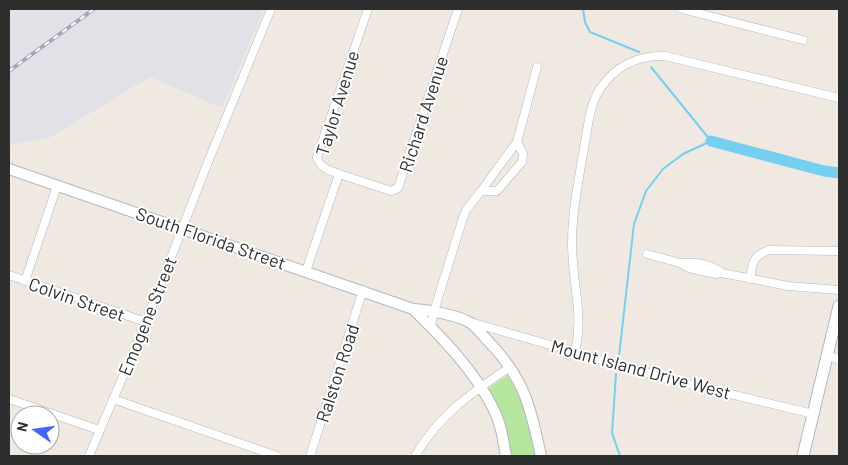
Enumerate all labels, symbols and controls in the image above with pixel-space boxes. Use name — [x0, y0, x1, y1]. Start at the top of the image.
street label: Taylor Avenue — [311, 48, 363, 158]
street label: Richard Avenue — [394, 53, 452, 175]
street label: South Florida Street — [133, 202, 289, 274]
street label: Emogene Street — [113, 253, 181, 379]
street label: Colvin Street — [26, 272, 128, 326]
street label: Ralston Road — [311, 321, 363, 425]
street label: Mount Island Drive West — [549, 334, 733, 404]
north arrow — [10, 405, 60, 455]
text: N — [13, 420, 31, 433]

